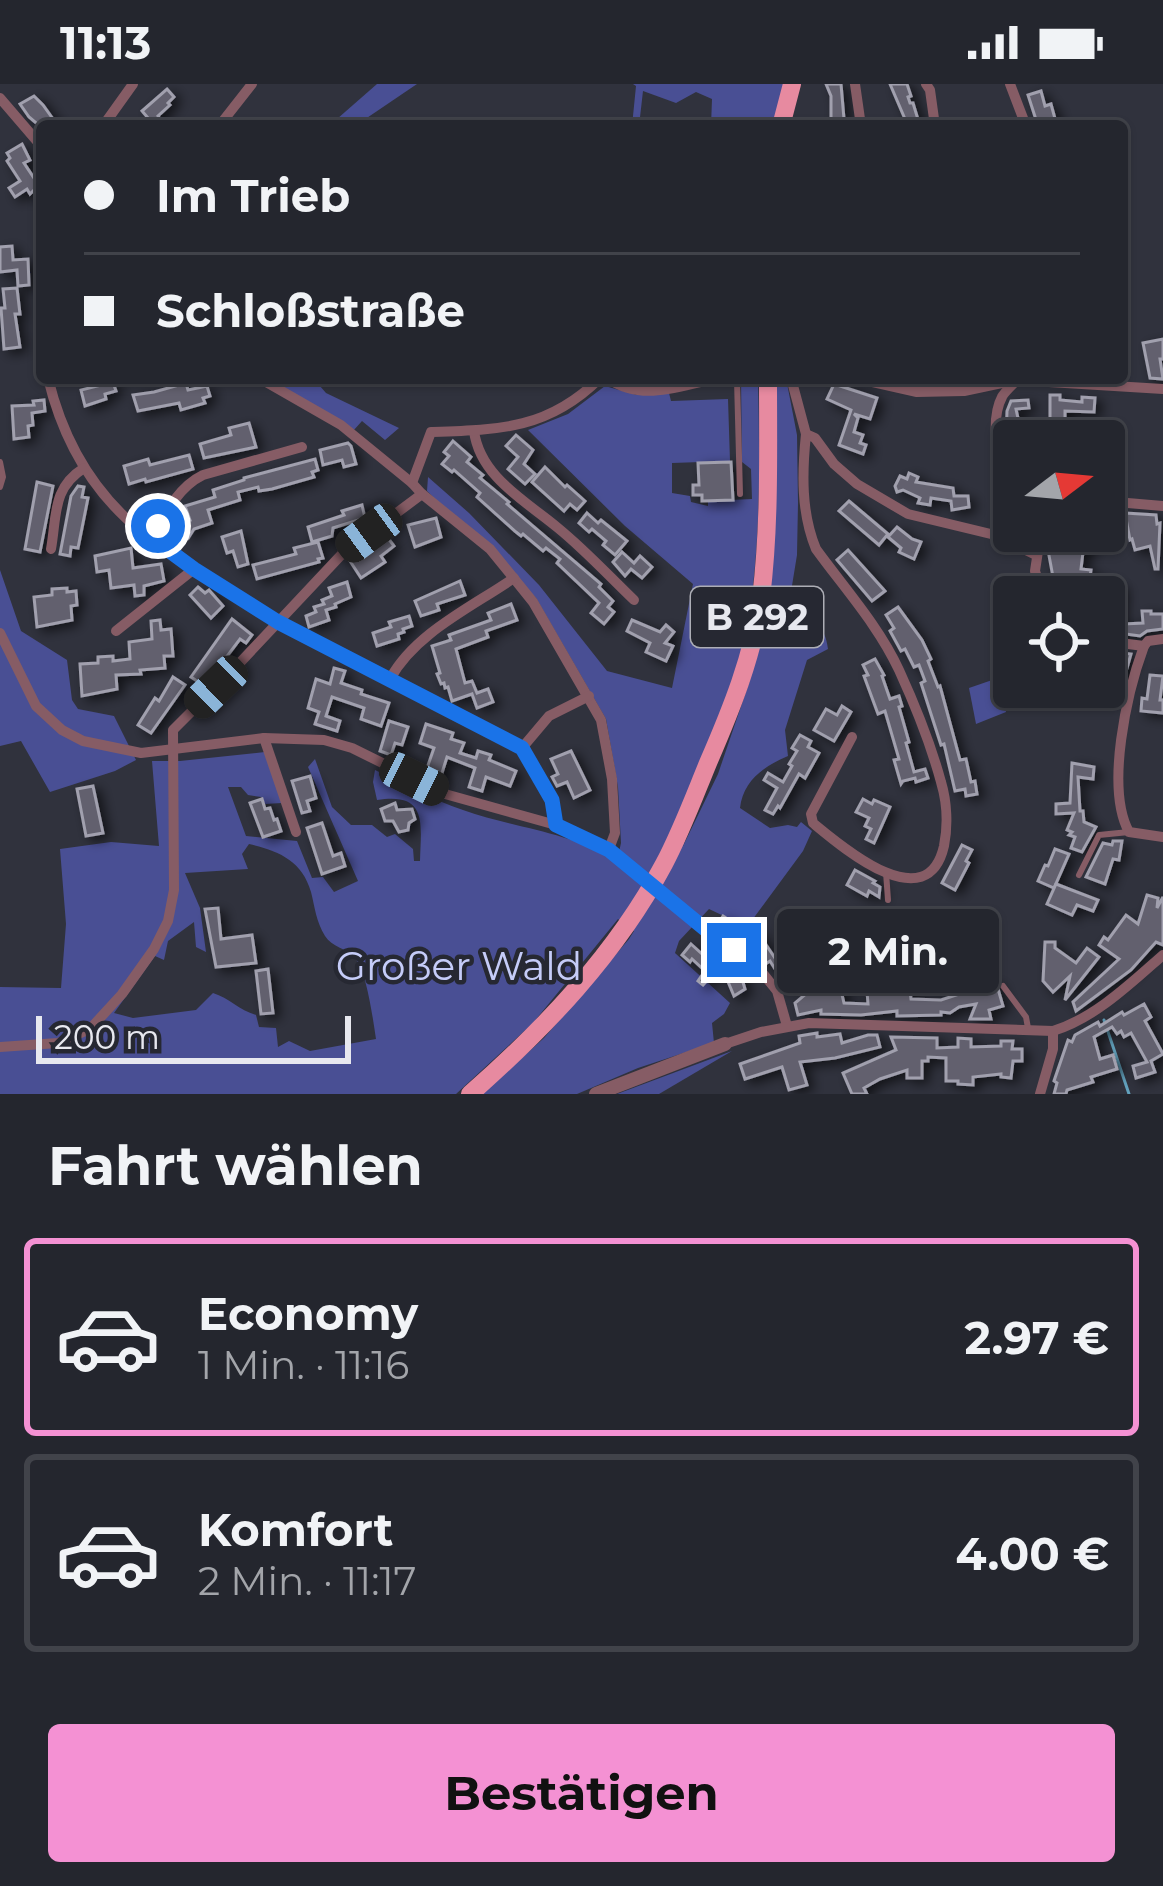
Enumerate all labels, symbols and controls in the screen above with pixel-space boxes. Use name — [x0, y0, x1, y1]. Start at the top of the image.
text: 11:13 — [60, 15, 151, 70]
text: Im Trieb — [156, 168, 350, 223]
text: Schloßstraße — [156, 283, 465, 338]
north arrow — [993, 420, 1125, 552]
map controls — [993, 420, 1125, 708]
car — [329, 497, 409, 569]
route start — [131, 499, 185, 553]
button: locate — [993, 576, 1125, 708]
road number: B 292 — [691, 587, 823, 647]
car — [178, 649, 254, 725]
car — [374, 747, 454, 811]
callout: 2 Min. — [776, 908, 998, 992]
route end — [707, 923, 761, 977]
text: 2 Min. — [828, 927, 948, 975]
park label: Großer Wald — [336, 942, 582, 990]
scale bar — [36, 1010, 351, 1063]
text: 200 m — [54, 1017, 160, 1057]
text: Fahrt wählen — [48, 1133, 423, 1199]
icon: car — [54, 1283, 162, 1391]
text: Economy — [198, 1286, 418, 1341]
text: 2.97 € — [965, 1310, 1109, 1365]
text: 1 Min. · 11:16 — [198, 1341, 409, 1389]
icon: car — [54, 1499, 162, 1607]
text: Komfort — [198, 1502, 393, 1557]
text: 4.00 € — [956, 1526, 1109, 1581]
text: 2 Min. · 11:17 — [198, 1557, 416, 1605]
button: Bestätigen — [48, 1724, 1115, 1862]

